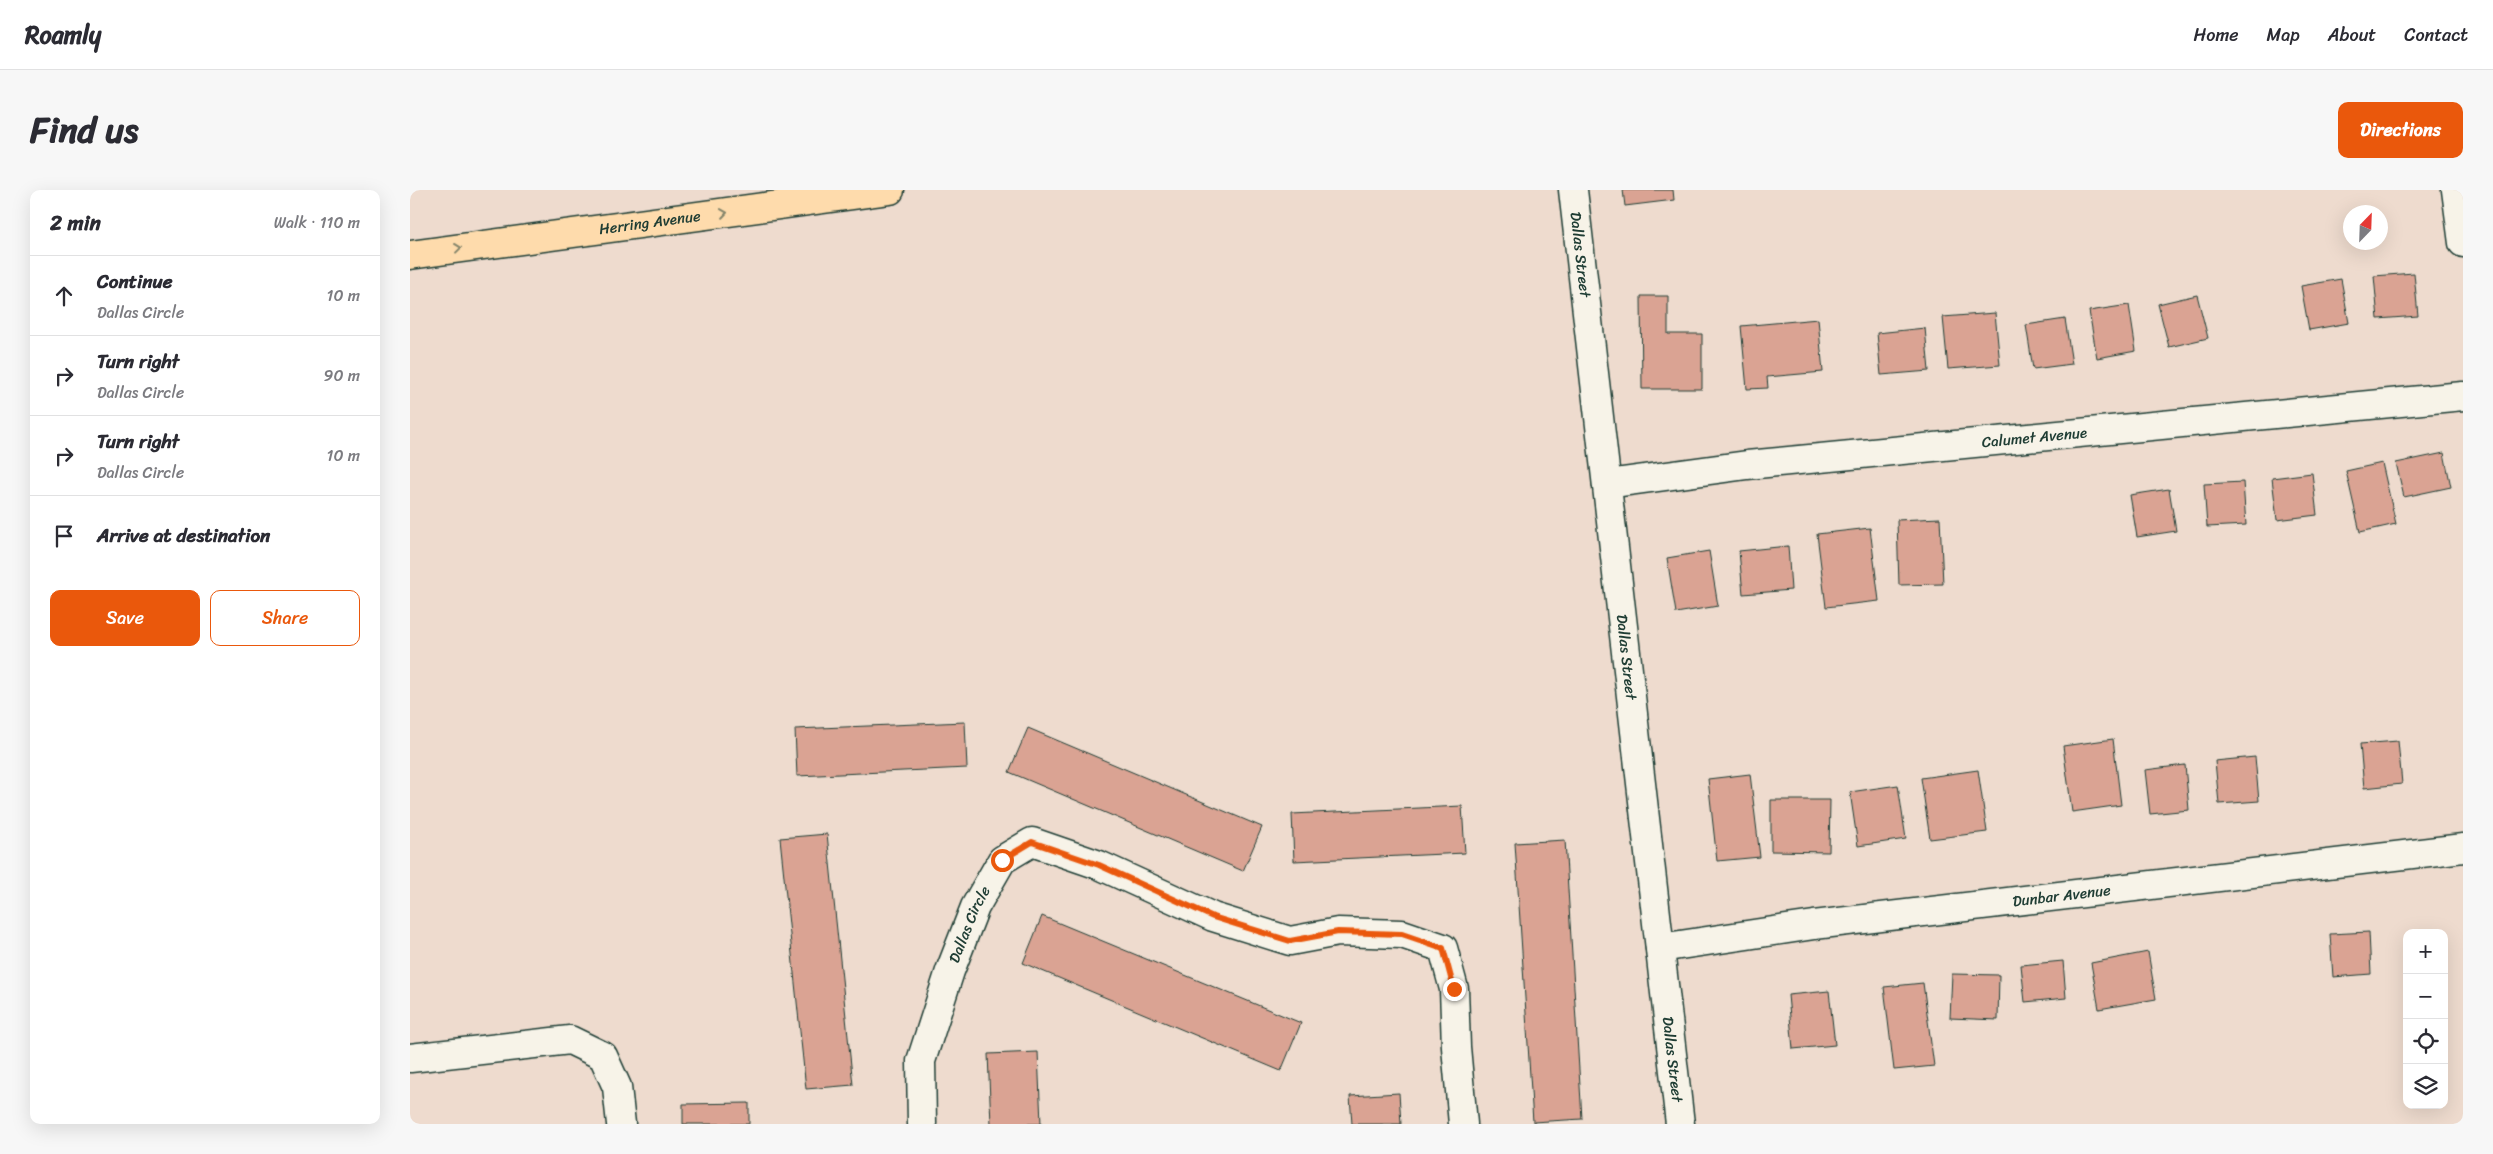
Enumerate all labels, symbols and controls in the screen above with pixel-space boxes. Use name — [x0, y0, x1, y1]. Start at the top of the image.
text: Roamly — [25, 14, 101, 56]
text: Home — [2194, 19, 2239, 51]
text: Map — [2267, 19, 2300, 51]
text: About — [2328, 19, 2376, 51]
text: Contact — [2404, 19, 2468, 51]
text: Find us — [30, 99, 138, 161]
button: Directions — [2338, 102, 2463, 158]
street label: Herring Avenue — [597, 203, 703, 242]
text: 2 min — [50, 204, 101, 242]
north arrow — [2343, 205, 2388, 250]
text: Walk · 110 m — [274, 208, 360, 237]
one-way arrow — [719, 209, 728, 219]
street label: Dallas Street — [1563, 210, 1598, 300]
one-way arrow — [455, 243, 463, 254]
text: Continue — [97, 265, 173, 298]
text: 10 m — [327, 281, 360, 310]
icon: ahead — [50, 282, 78, 310]
text: Dallas Circle — [97, 298, 184, 327]
text: Turn right — [97, 345, 179, 378]
text: 90 m — [324, 361, 360, 390]
icon: right — [50, 362, 78, 390]
text: Dallas Circle — [97, 378, 184, 407]
street label: Calumet Avenue — [1980, 419, 2088, 455]
text: Turn right — [97, 425, 179, 458]
text: 10 m — [327, 441, 360, 470]
icon: right — [50, 442, 78, 470]
text: Dallas Circle — [97, 458, 184, 487]
text: Arrive at destination — [97, 519, 270, 552]
icon: arrive — [50, 522, 78, 550]
button: Save — [50, 590, 200, 646]
button: Share — [210, 590, 360, 646]
street label: Dallas Street — [1609, 613, 1644, 702]
route start — [991, 849, 1014, 872]
street label: Dunbar Avenue — [2011, 877, 2112, 914]
street label: Dallas Circle — [941, 881, 998, 967]
map controls — [2403, 929, 2448, 1109]
button: + — [2403, 929, 2448, 974]
button: − — [2403, 974, 2448, 1019]
route end — [1443, 978, 1466, 1001]
street label: Dallas Street — [1655, 1015, 1690, 1104]
button: locate — [2403, 1019, 2448, 1064]
button: layers — [2403, 1064, 2448, 1109]

